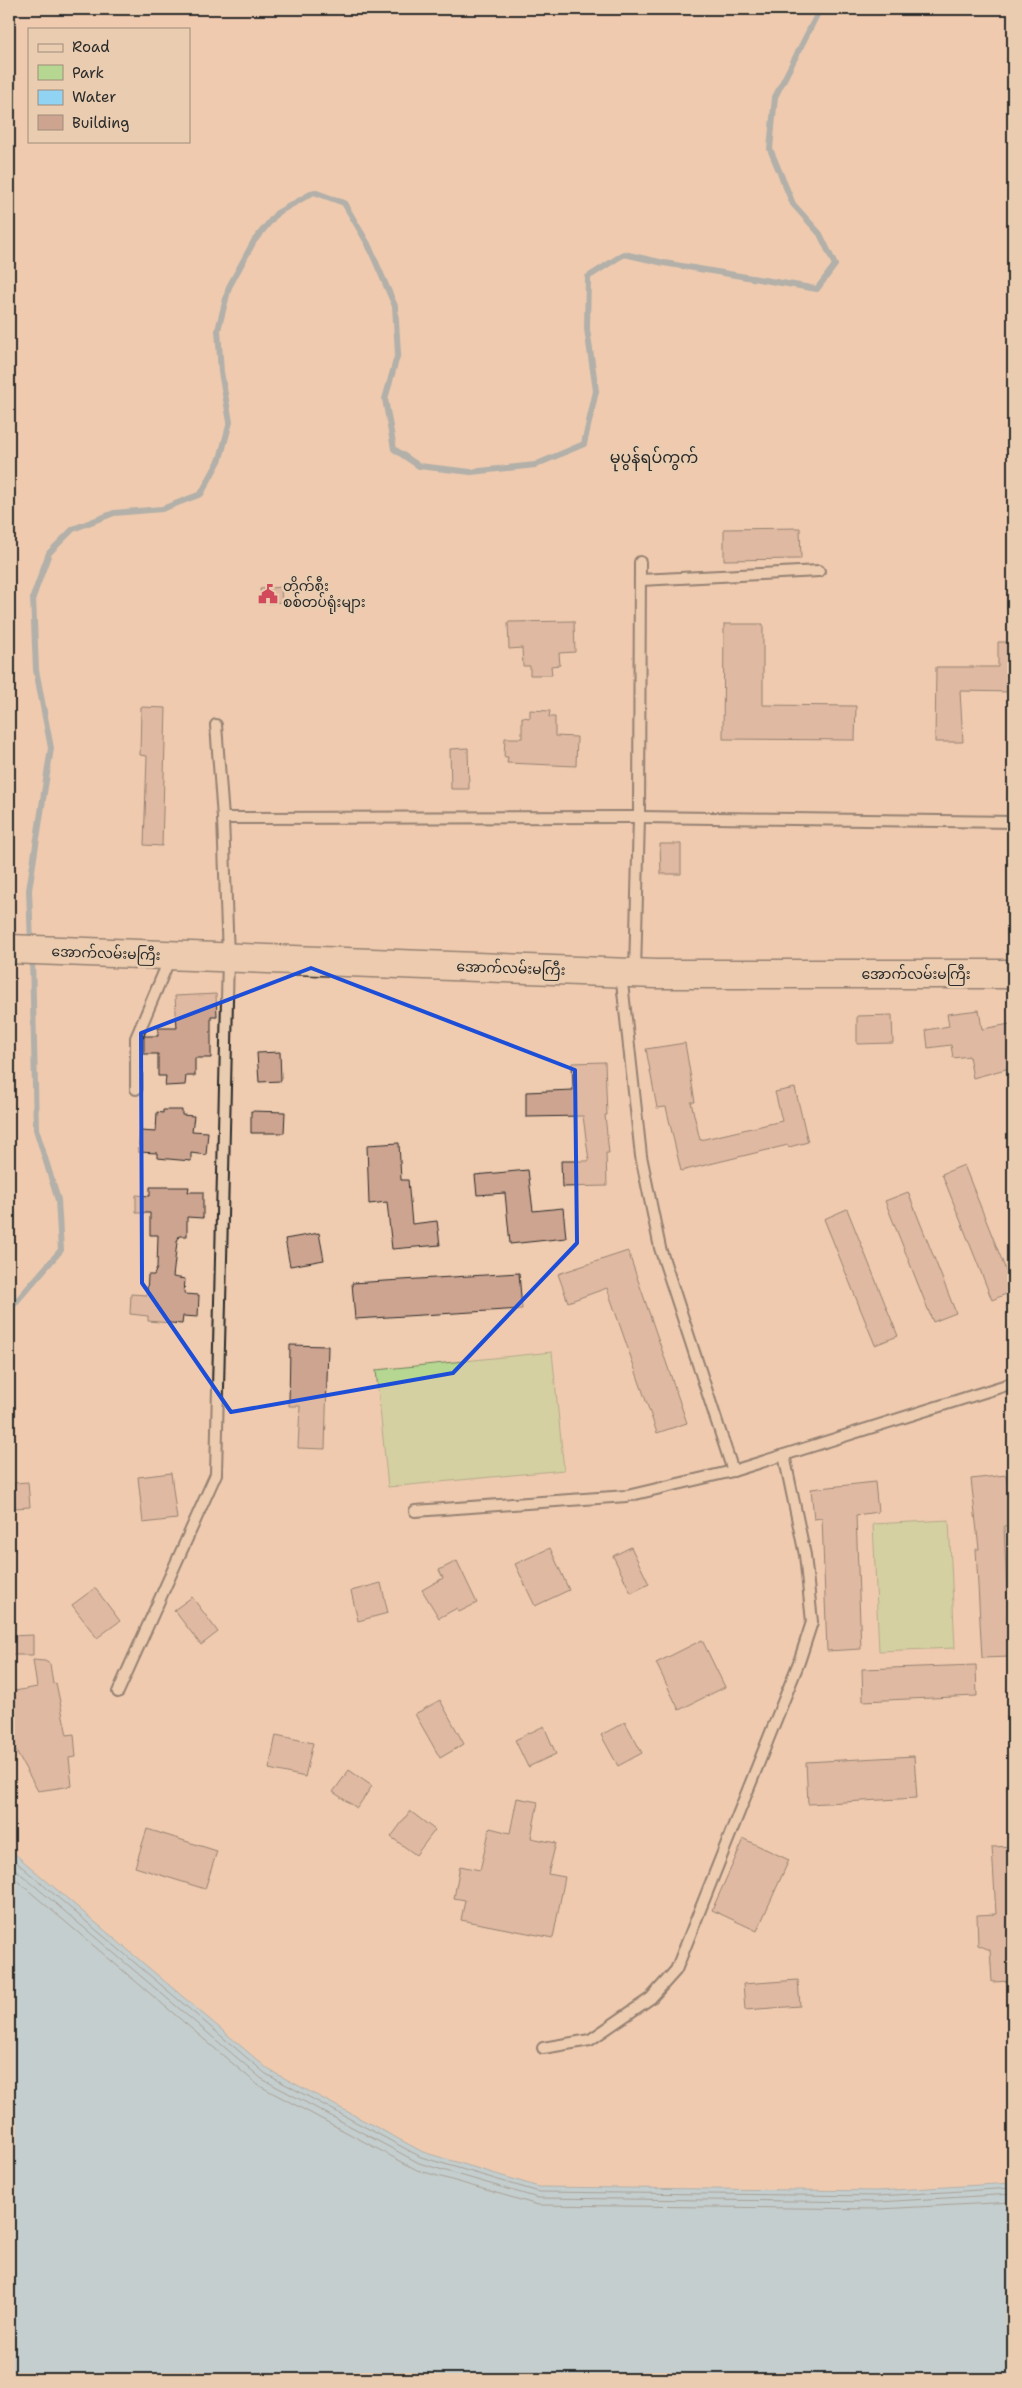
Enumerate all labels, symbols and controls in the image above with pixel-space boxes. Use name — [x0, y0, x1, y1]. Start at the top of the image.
legend — [28, 28, 190, 142]
text: Road — [72, 37, 110, 57]
text: Park — [72, 63, 104, 83]
text: Water — [72, 87, 116, 107]
text: Building — [72, 113, 129, 133]
district label: မုပွန်ရပ်ကွက် — [610, 446, 698, 472]
place label: တိုက်စီး စစ်တပ်ရုံးများ — [283, 576, 366, 614]
public building icon: တိုက်စီး စစ်တပ်ရုံးများ — [257, 583, 279, 605]
street label: အောက်လမ်းမကြီး — [51, 941, 161, 967]
street label: အောက်လမ်းမကြီး — [456, 956, 566, 982]
street label: အောက်လမ်းမကြီး — [861, 964, 971, 986]

